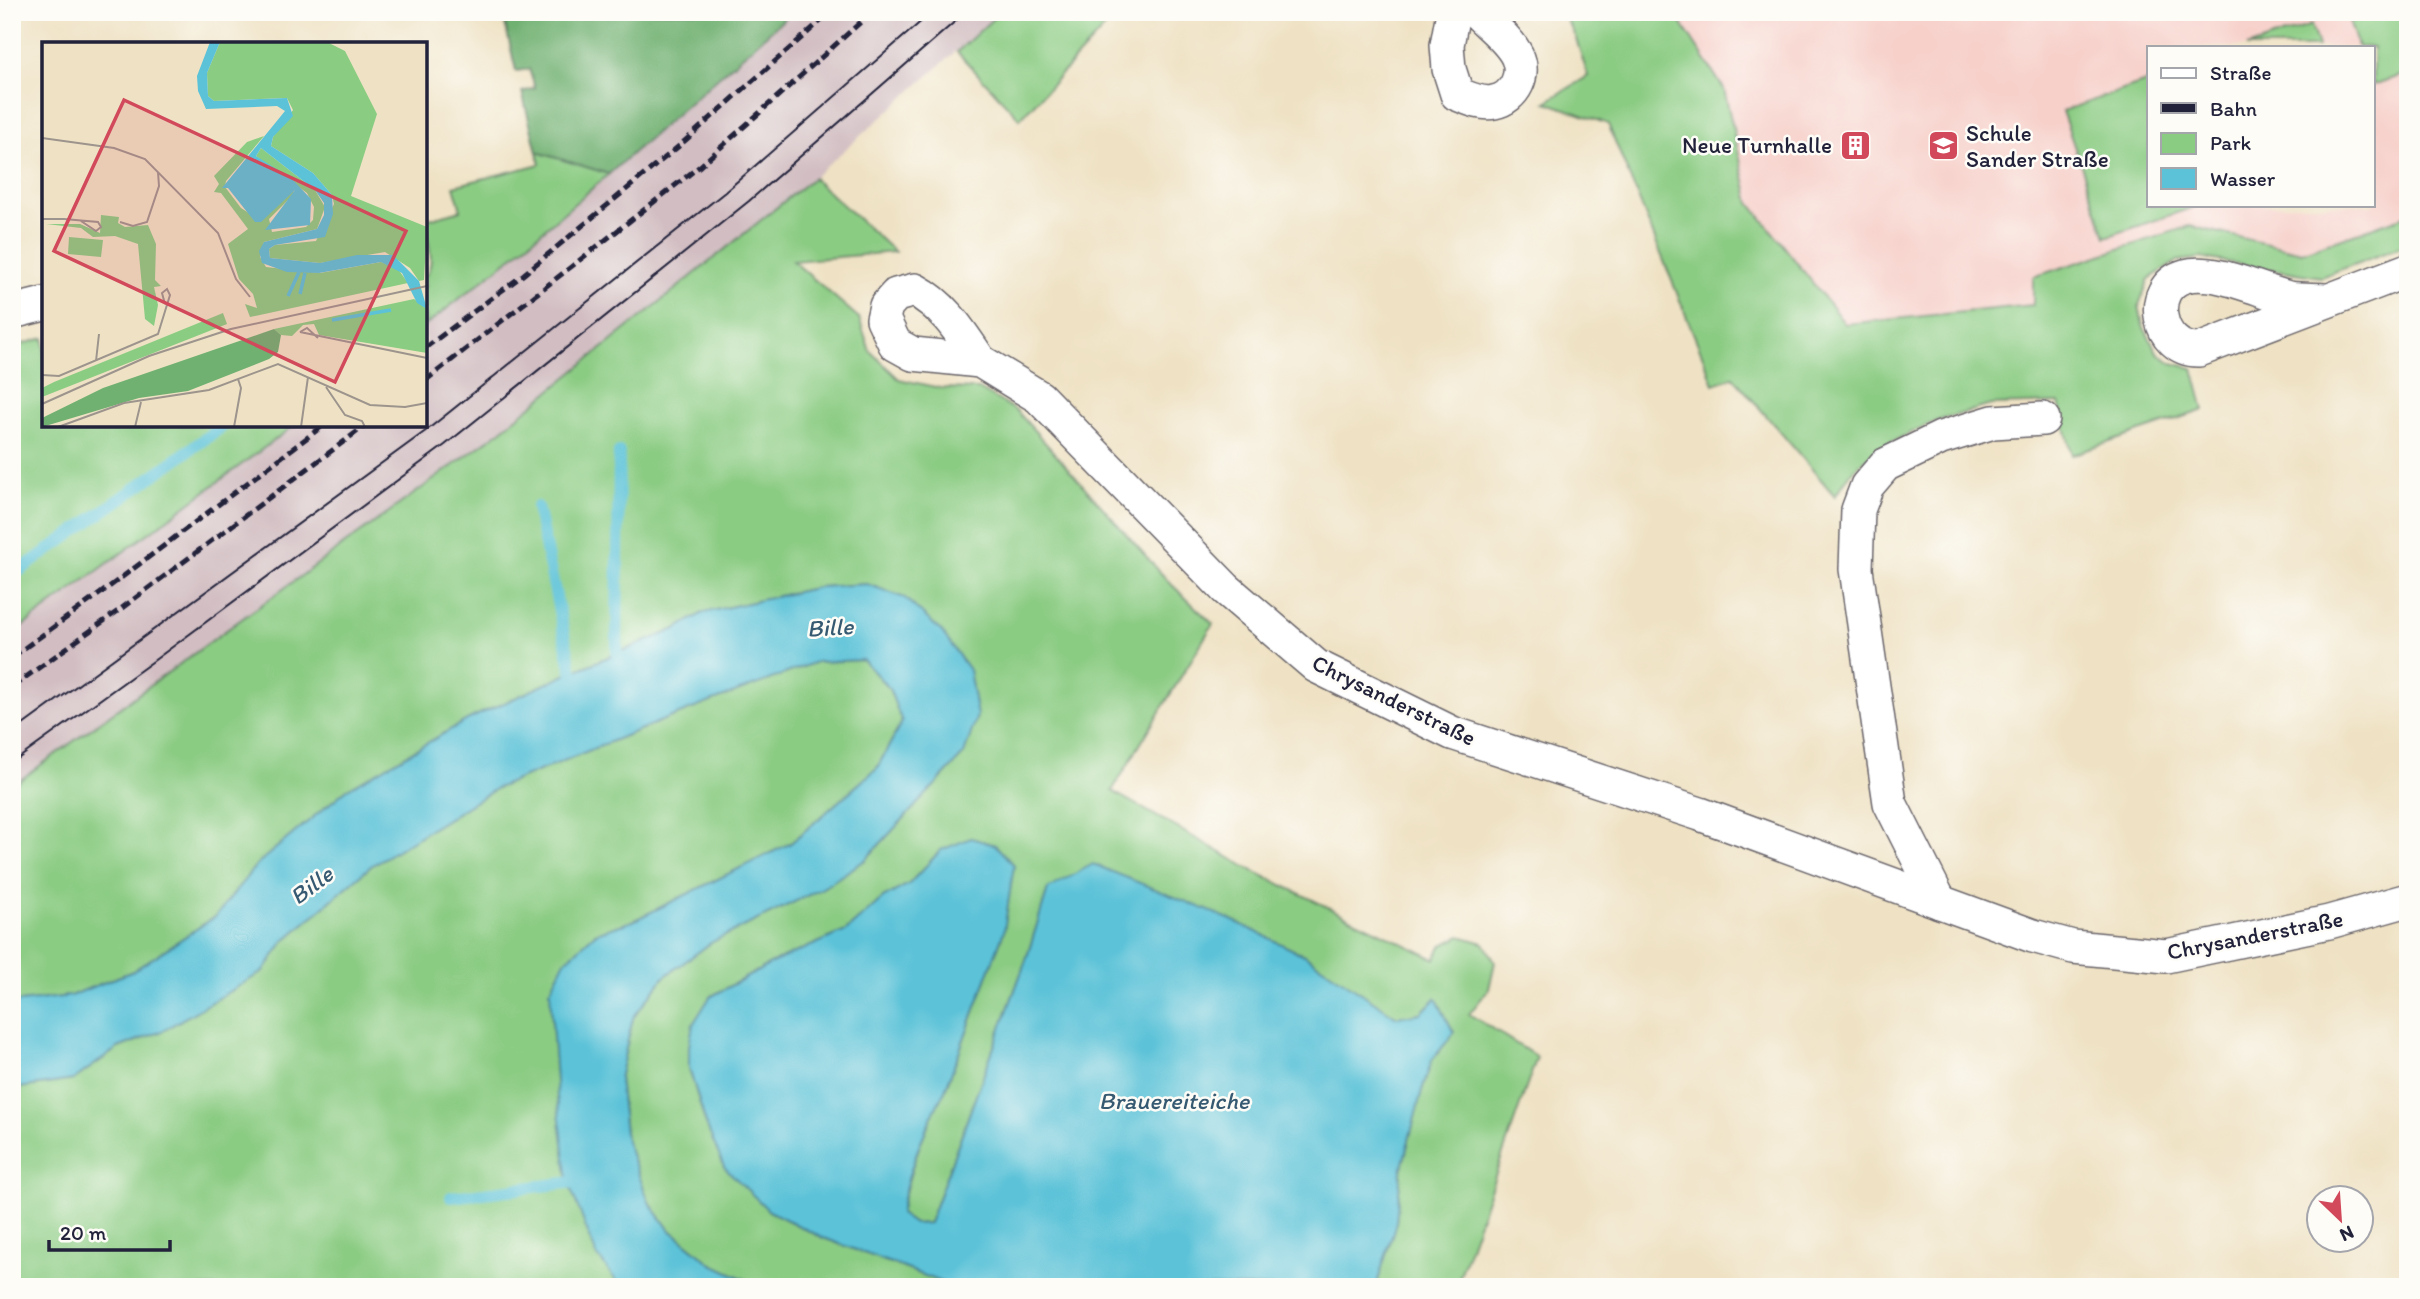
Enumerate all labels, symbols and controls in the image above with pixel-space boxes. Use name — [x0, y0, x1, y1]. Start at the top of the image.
inset map — [42, 42, 427, 427]
legend — [2147, 46, 2374, 206]
text: Straße — [2210, 60, 2271, 85]
text: Bahn — [2210, 96, 2257, 121]
place label: Schule Sander Straße — [1966, 119, 2109, 173]
building icon: Neue Turnhalle — [1838, 128, 1872, 162]
school or university icon: Schule Sander Straße — [1926, 129, 1960, 163]
text: Park — [2210, 130, 2252, 155]
place label: Neue Turnhalle — [1682, 131, 1832, 159]
text: Wasser — [2210, 166, 2276, 191]
water label: Bille — [806, 611, 856, 643]
street label: Chrysanderstraße — [1308, 648, 1480, 752]
water label: Bille — [284, 858, 340, 911]
street label: Chrysanderstraße — [2165, 904, 2345, 966]
water label: Brauereiteiche — [1099, 1086, 1251, 1115]
north arrow — [2304, 1184, 2374, 1254]
scale bar — [49, 1208, 170, 1252]
text: 20 m — [60, 1220, 107, 1245]
text: N — [2336, 1221, 2358, 1247]

